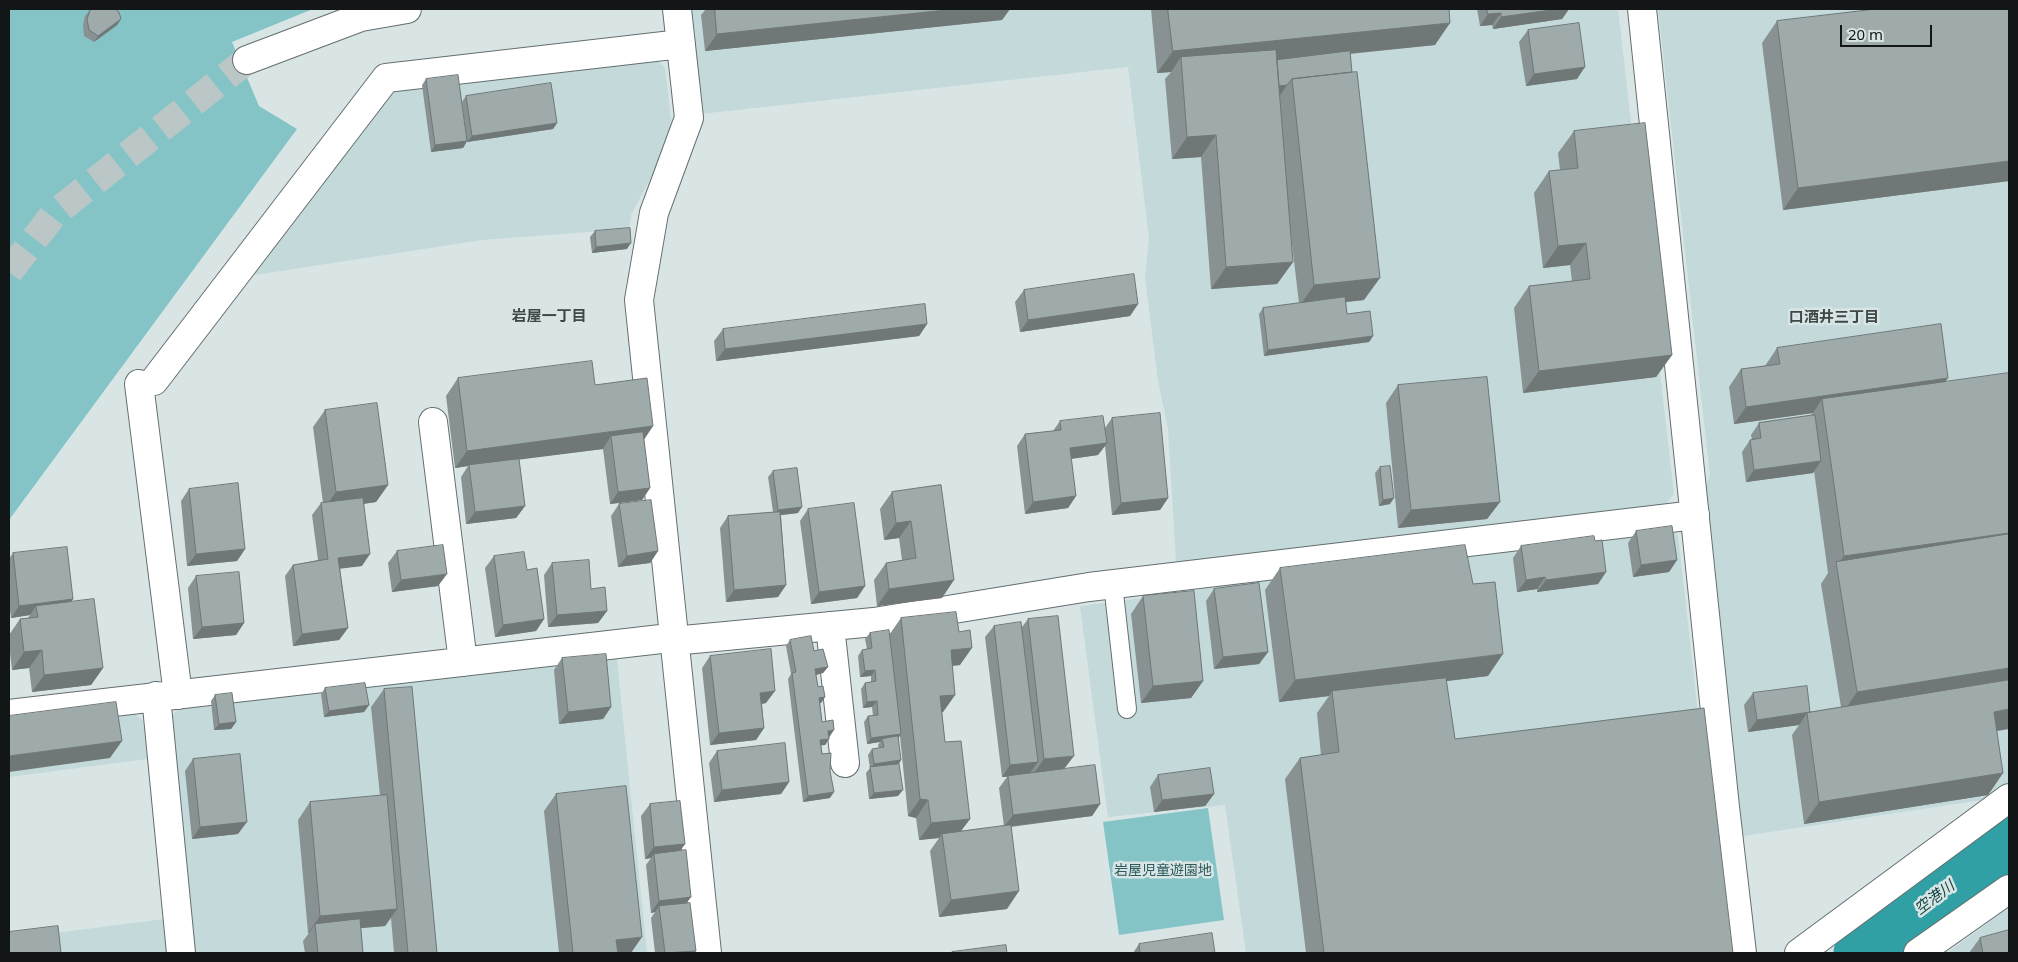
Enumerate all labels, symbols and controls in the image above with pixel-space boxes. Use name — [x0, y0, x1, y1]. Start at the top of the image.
scale bar — [1843, 15, 1936, 47]
text: 20 m — [1848, 24, 1883, 44]
district label: 岩屋一丁目 — [512, 308, 586, 326]
district label: 口酒井三丁目 — [1789, 309, 1879, 327]
park label: 岩屋児童遊園地 — [1114, 863, 1212, 879]
water label: 空港川 — [1912, 877, 1958, 919]

